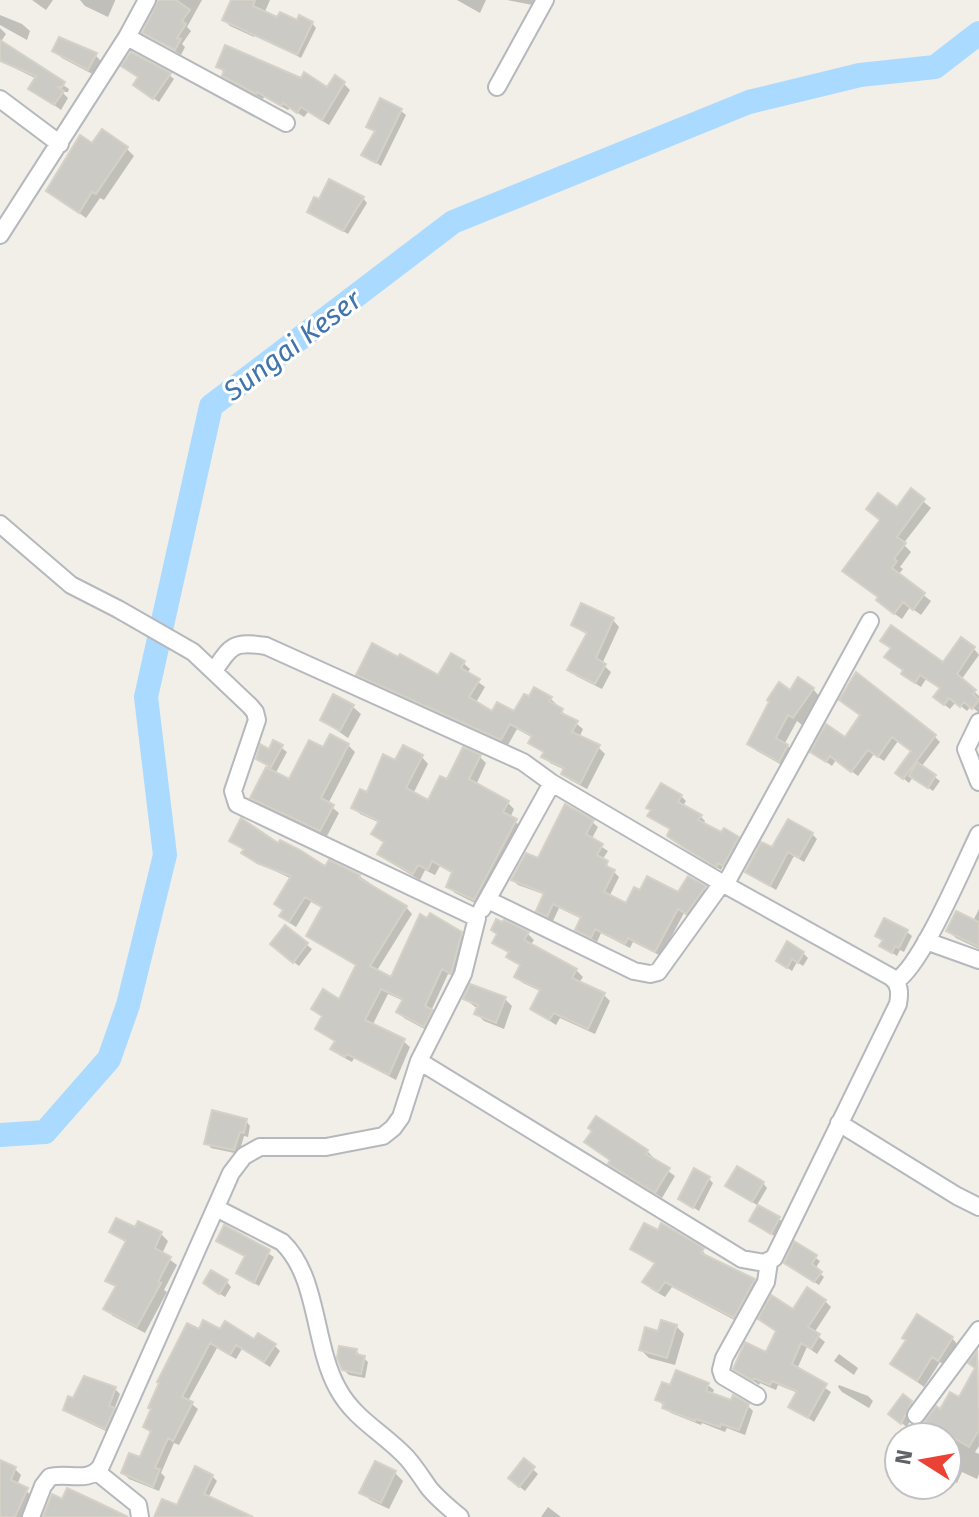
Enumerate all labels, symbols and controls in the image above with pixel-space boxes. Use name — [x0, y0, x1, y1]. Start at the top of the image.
water label: Sungai Keser — [216, 282, 368, 408]
north arrow — [883, 1421, 963, 1501]
text: N — [889, 1448, 919, 1467]

